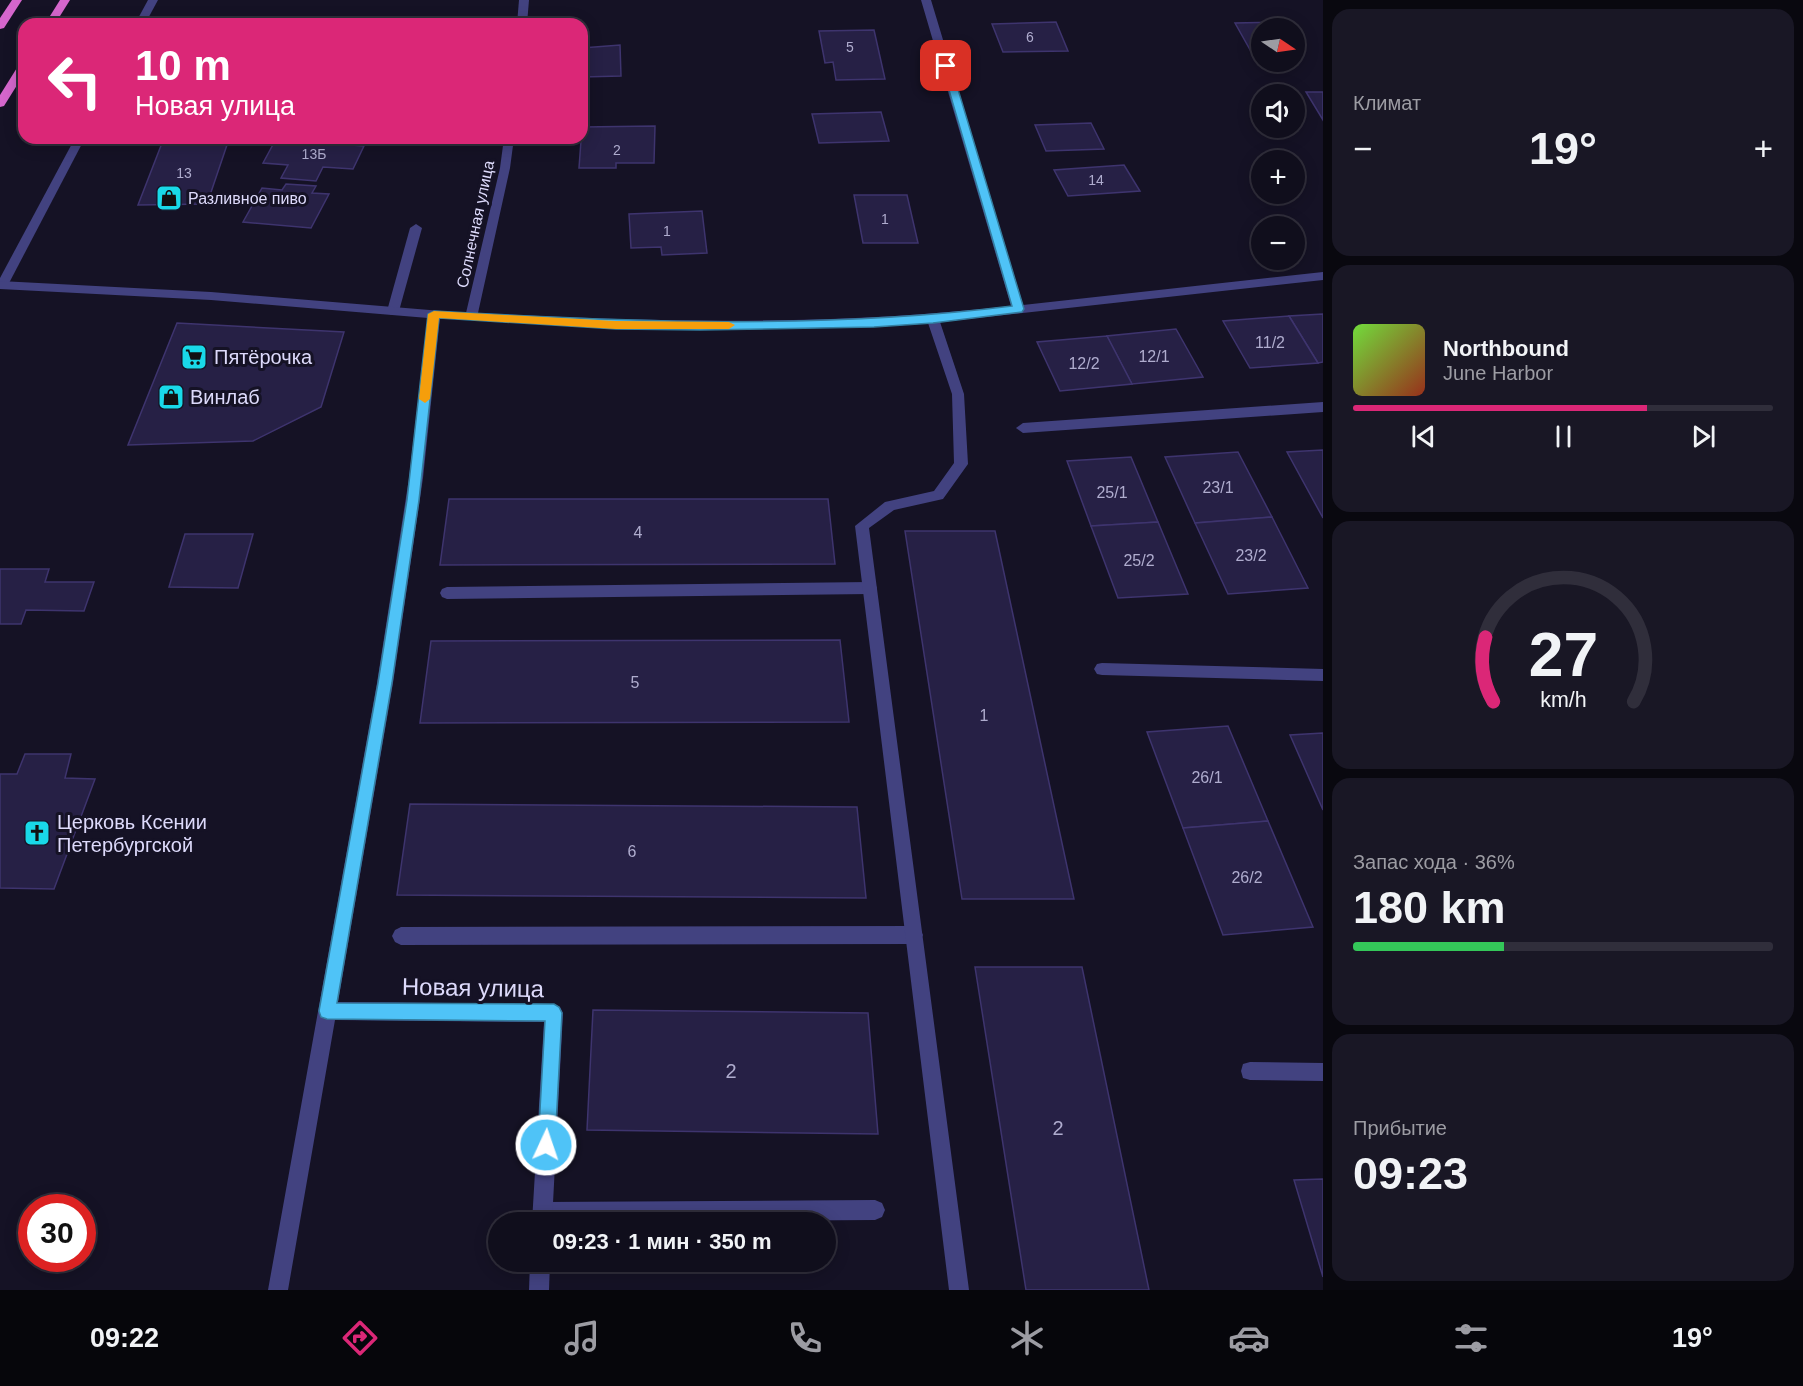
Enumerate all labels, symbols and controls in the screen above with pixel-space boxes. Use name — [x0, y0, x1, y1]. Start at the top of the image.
north arrow — [1251, 18, 1305, 72]
map controls — [1251, 18, 1305, 270]
house number: 6 — [1026, 29, 1034, 45]
house number: 5 — [846, 39, 854, 55]
pin — [920, 40, 971, 91]
icon: left — [36, 42, 114, 120]
text: 10 m — [135, 42, 231, 89]
icon: arrive — [929, 49, 962, 82]
button: sound — [1251, 84, 1305, 138]
text: Новая улица — [135, 91, 295, 121]
text: Климат — [1353, 92, 1421, 114]
text: 19° — [1529, 123, 1597, 174]
text: − — [1353, 130, 1372, 167]
text: + — [1754, 130, 1773, 167]
house number: 2 — [613, 142, 621, 158]
house number: 13Б — [302, 146, 326, 162]
button: + — [1251, 150, 1305, 204]
street label: Солнечная улица — [454, 159, 497, 289]
house number: 13 — [176, 165, 192, 181]
house number: 14 — [1088, 172, 1104, 188]
shop icon: Разливное пиво — [154, 183, 184, 213]
place label: Разливное пиво — [188, 190, 307, 207]
house number: 1 — [881, 211, 889, 227]
button: − — [1251, 216, 1305, 270]
house number: 1 — [663, 223, 671, 239]
house number: 11/2 — [1255, 334, 1285, 351]
text: Northbound — [1443, 336, 1569, 361]
supermarket icon: Пятёрочка — [179, 342, 209, 372]
place label: Пятёрочка — [214, 346, 313, 368]
house number: 12/1 — [1138, 348, 1170, 365]
house number: 12/2 — [1068, 355, 1100, 372]
text: June Harbor — [1443, 362, 1553, 384]
shop icon: Винлаб — [156, 382, 186, 412]
place label: Винлаб — [190, 386, 260, 408]
icon: previous — [1407, 420, 1440, 453]
icon: pause — [1547, 420, 1580, 453]
icon: next — [1687, 420, 1720, 453]
house number: 23/1 — [1202, 479, 1234, 496]
house number: 25/1 — [1096, 484, 1128, 501]
house number: 4 — [634, 524, 643, 541]
house number: 23/2 — [1235, 547, 1267, 564]
house number: 25/2 — [1123, 552, 1155, 569]
text: 27 — [1528, 620, 1598, 689]
house number: 5 — [631, 674, 640, 691]
text: km/h — [1540, 688, 1586, 712]
house number: 1 — [980, 707, 989, 724]
house number: 26/1 — [1191, 769, 1223, 786]
place label: Церковь Ксении Петербургской — [57, 811, 207, 856]
church icon: Церковь Ксении Петербургской — [22, 818, 52, 848]
house number: 6 — [628, 843, 637, 860]
text: Запас хода · 36% — [1353, 851, 1515, 873]
house number: 26/2 — [1231, 869, 1263, 886]
text: 180 km — [1353, 882, 1506, 933]
street label: Новая улица — [402, 973, 545, 1002]
house number: 2 — [725, 1060, 737, 1082]
position arrow — [514, 1113, 578, 1177]
house number: 2 — [1052, 1117, 1064, 1139]
text: Прибытие — [1353, 1117, 1447, 1139]
text: 09:23 — [1353, 1148, 1468, 1199]
speed limit sign: 30 — [18, 1194, 96, 1272]
text: 09:23 · 1 мин · 350 m — [552, 1229, 772, 1254]
icon: directions — [339, 1317, 381, 1359]
icon: music — [561, 1317, 603, 1359]
icon: phone — [784, 1317, 826, 1359]
icon: climate — [1006, 1317, 1048, 1359]
icon: car — [1228, 1317, 1270, 1359]
icon: filters — [1450, 1317, 1492, 1359]
text: 09:22 — [90, 1323, 159, 1353]
text: 19° — [1672, 1323, 1713, 1353]

